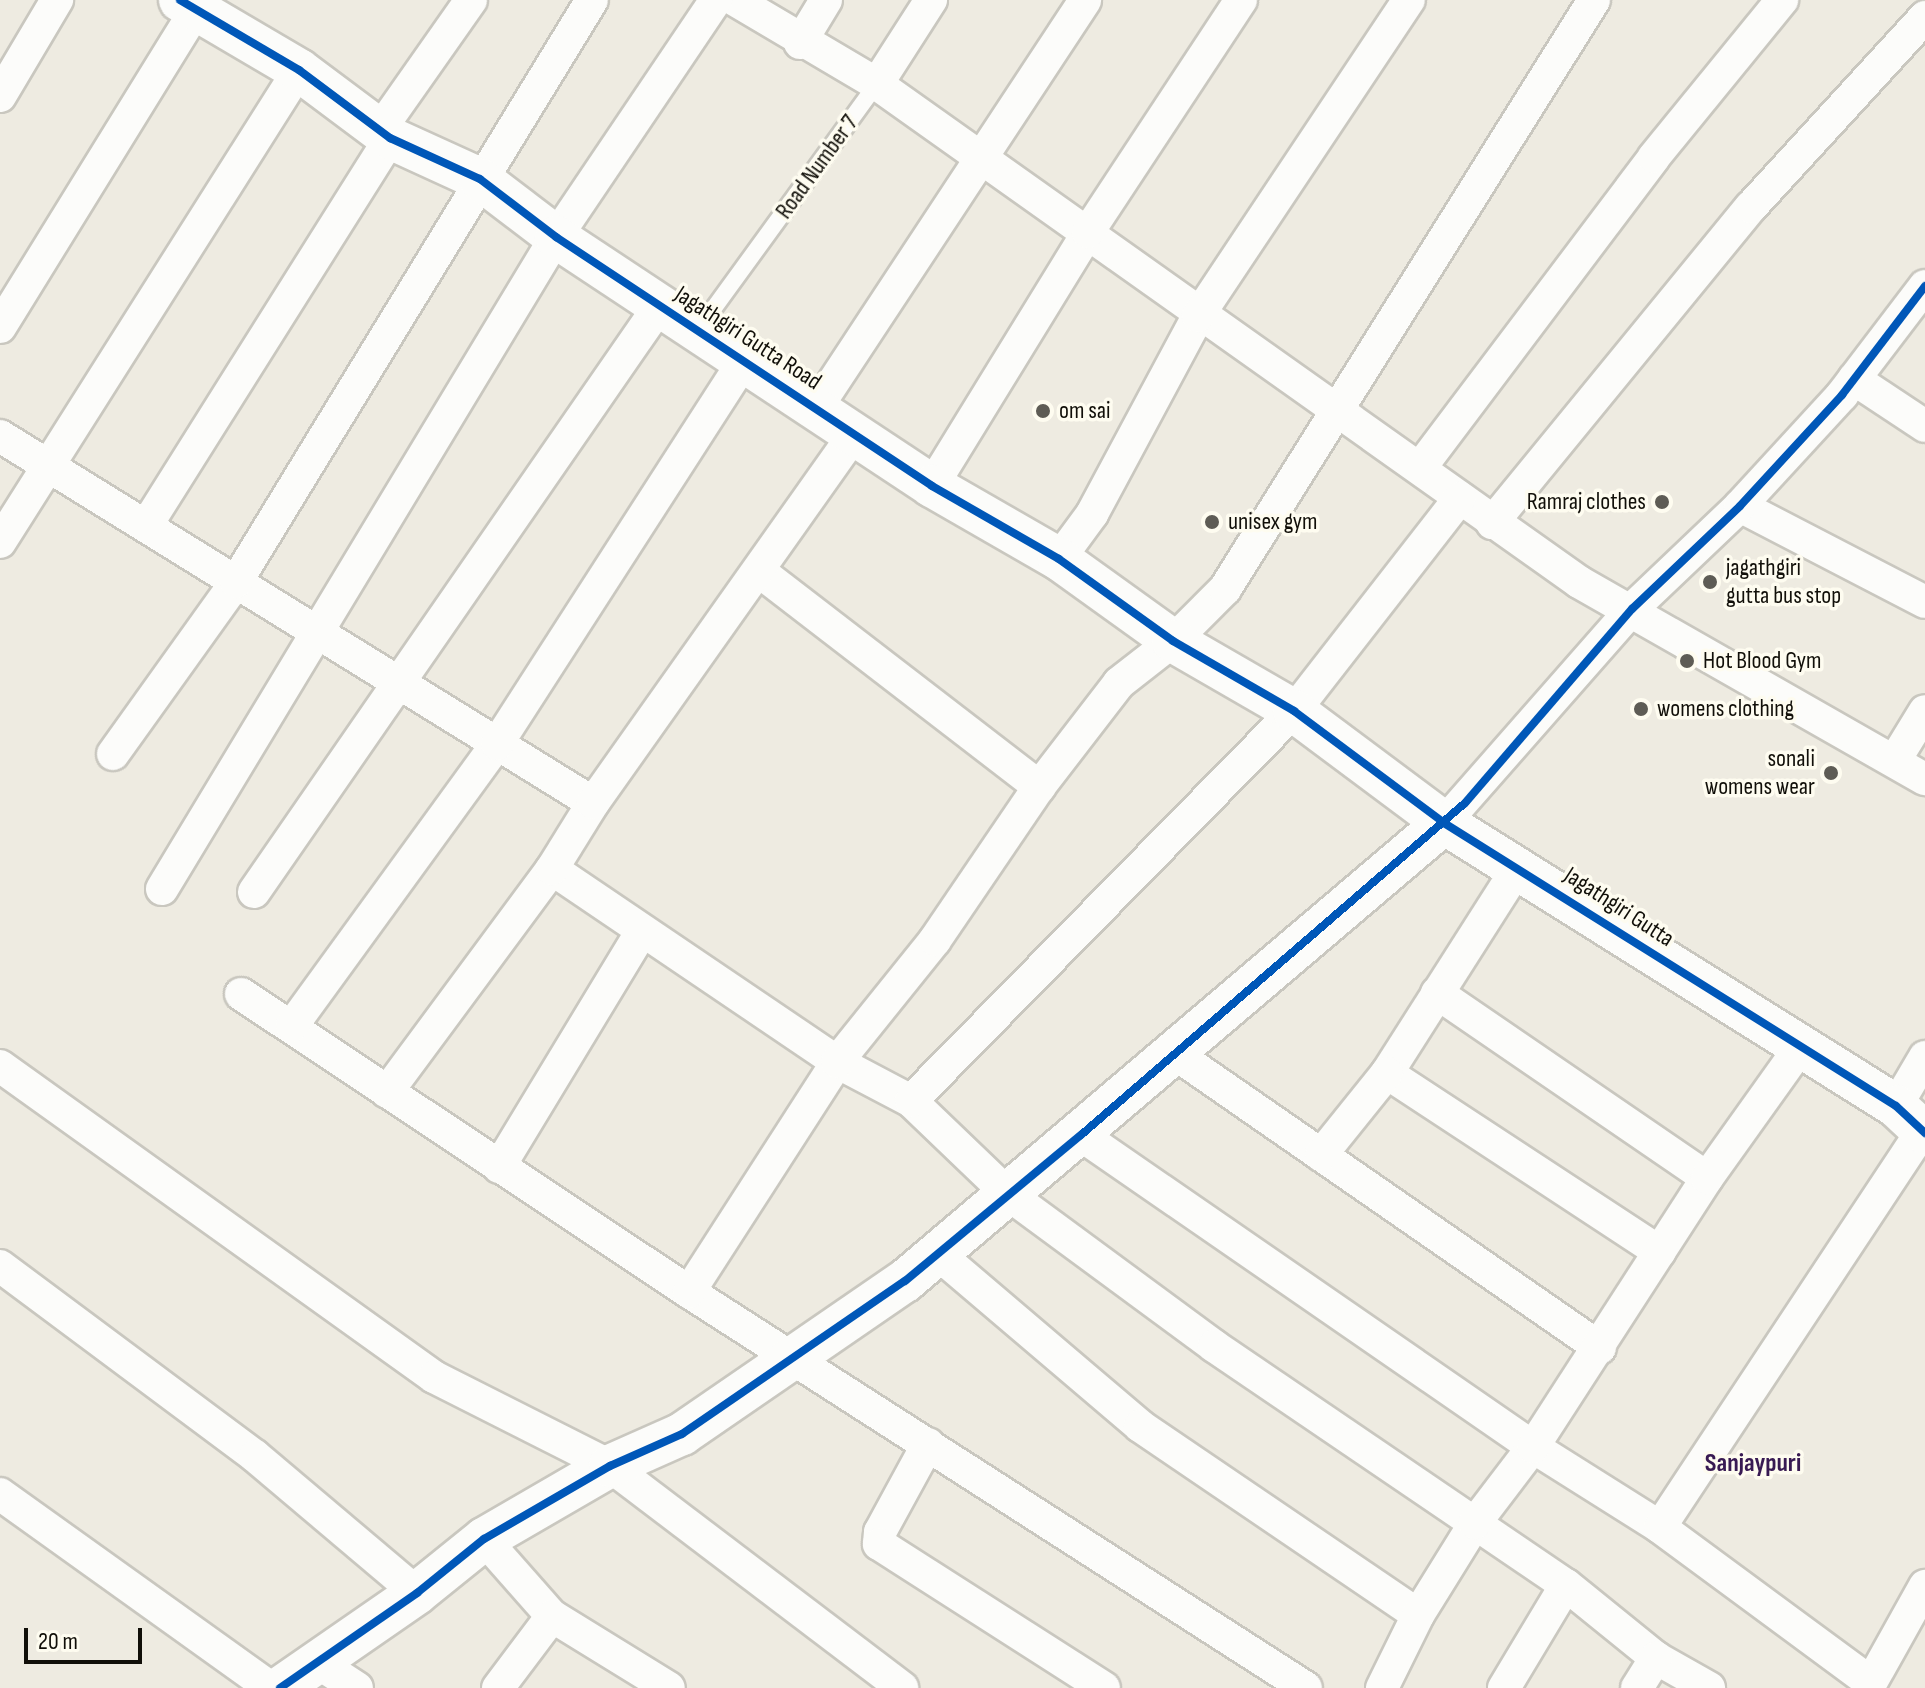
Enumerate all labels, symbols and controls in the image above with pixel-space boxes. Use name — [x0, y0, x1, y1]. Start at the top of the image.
street label: Road Number 7 — [770, 109, 864, 225]
street label: Jagathgiri Gutta Road — [669, 280, 827, 396]
place label: om sai — [1059, 397, 1110, 425]
marker: om sai — [1034, 402, 1052, 420]
place label: Ramraj clothes — [1527, 488, 1646, 516]
marker: Ramraj clothes — [1653, 493, 1671, 511]
place label: unisex gym — [1228, 508, 1318, 536]
marker: unisex gym — [1203, 513, 1221, 531]
place label: jagathgiri gutta bus stop — [1726, 554, 1841, 610]
marker: jagathgiri gutta bus stop — [1701, 573, 1719, 591]
place label: Hot Blood Gym — [1703, 647, 1821, 675]
marker: Hot Blood Gym — [1678, 652, 1696, 670]
place label: womens clothing — [1657, 695, 1794, 723]
marker: womens clothing — [1632, 700, 1650, 718]
place label: sonali womens wear — [1705, 745, 1815, 801]
marker: sonali womens wear — [1822, 764, 1840, 782]
street label: Jagathgiri Gutta — [1559, 861, 1679, 953]
district label: Sanjaypuri — [1705, 1448, 1801, 1480]
scale bar — [28, 1612, 146, 1662]
text: 20 m — [38, 1627, 78, 1656]

